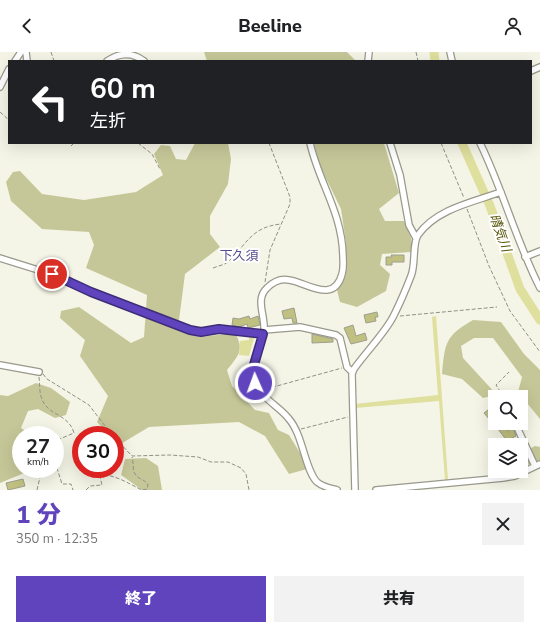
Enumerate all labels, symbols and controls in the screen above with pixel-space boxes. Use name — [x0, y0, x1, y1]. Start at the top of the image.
text: Beeline — [238, 14, 302, 38]
icon: back — [16, 15, 38, 37]
icon: person — [502, 15, 524, 37]
text: 60 m — [90, 70, 156, 108]
icon: left — [24, 76, 76, 128]
text: 左折 — [90, 109, 126, 133]
water label: 晴気川 — [485, 212, 516, 256]
district label: 下久須 — [219, 247, 259, 265]
pin — [35, 257, 69, 291]
icon: arrive — [41, 263, 63, 285]
position arrow — [234, 362, 276, 404]
map controls — [488, 390, 528, 478]
button: search — [488, 390, 528, 430]
speed limit sign: 30 — [72, 426, 124, 478]
text: 27 — [26, 433, 50, 460]
button: layers — [488, 438, 528, 478]
text: km/h — [27, 455, 49, 469]
text: 1 分 — [16, 499, 61, 531]
button: close — [482, 503, 524, 545]
text: 350 m · 12:35 — [16, 530, 98, 548]
button: 終了 — [16, 576, 266, 622]
button: 共有 — [274, 576, 524, 622]

